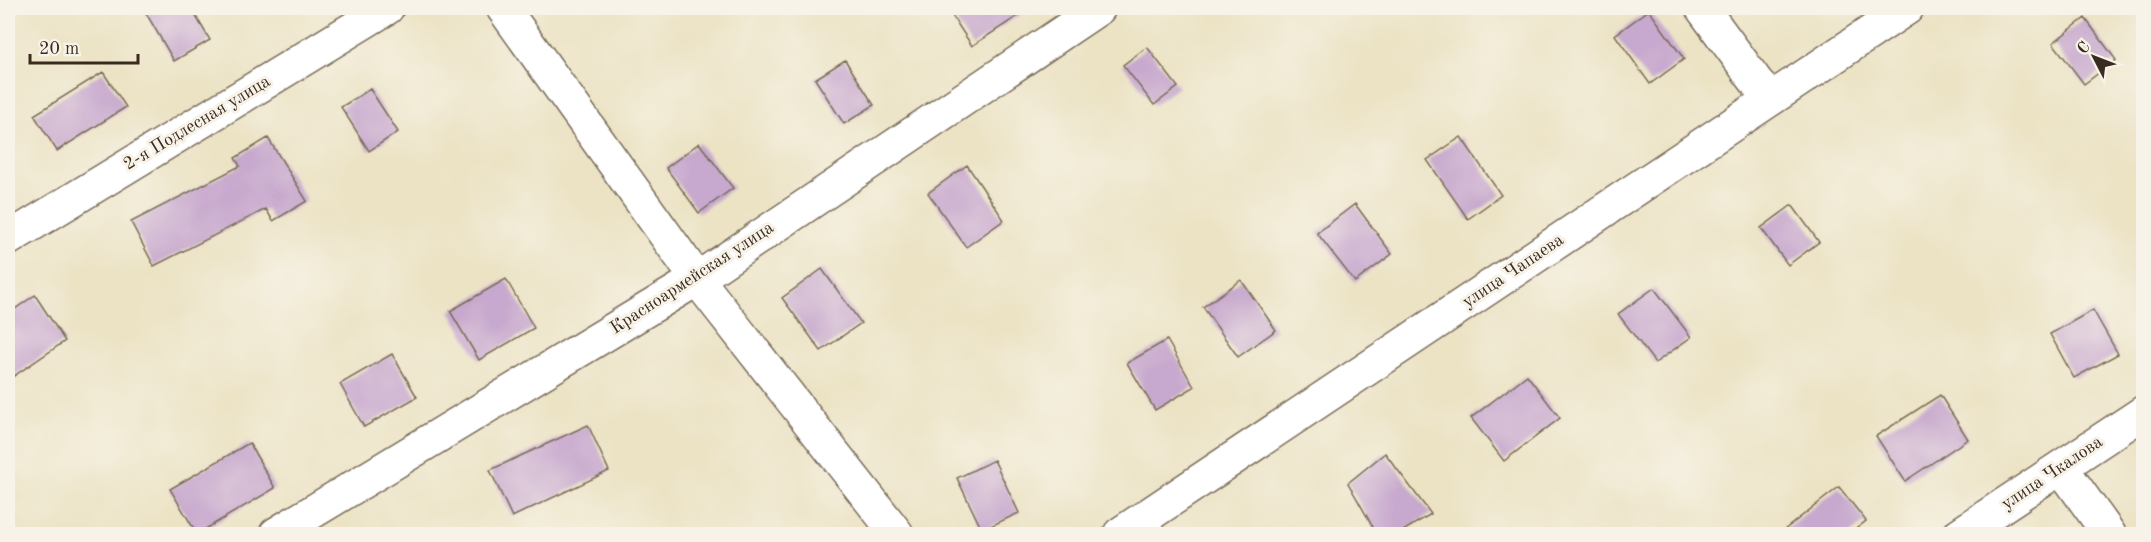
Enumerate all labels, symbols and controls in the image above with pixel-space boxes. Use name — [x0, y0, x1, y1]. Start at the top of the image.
scale bar — [30, 27, 138, 65]
north arrow — [2064, 27, 2124, 87]
text: С — [2075, 39, 2094, 58]
text: 20 m — [39, 40, 79, 58]
street label: 2-я Подлесная улица — [121, 72, 273, 174]
street label: Красноармейская улица — [607, 218, 777, 337]
street label: улица Чапаева — [1459, 231, 1567, 311]
street label: улица Чкалова — [1998, 433, 2106, 513]

